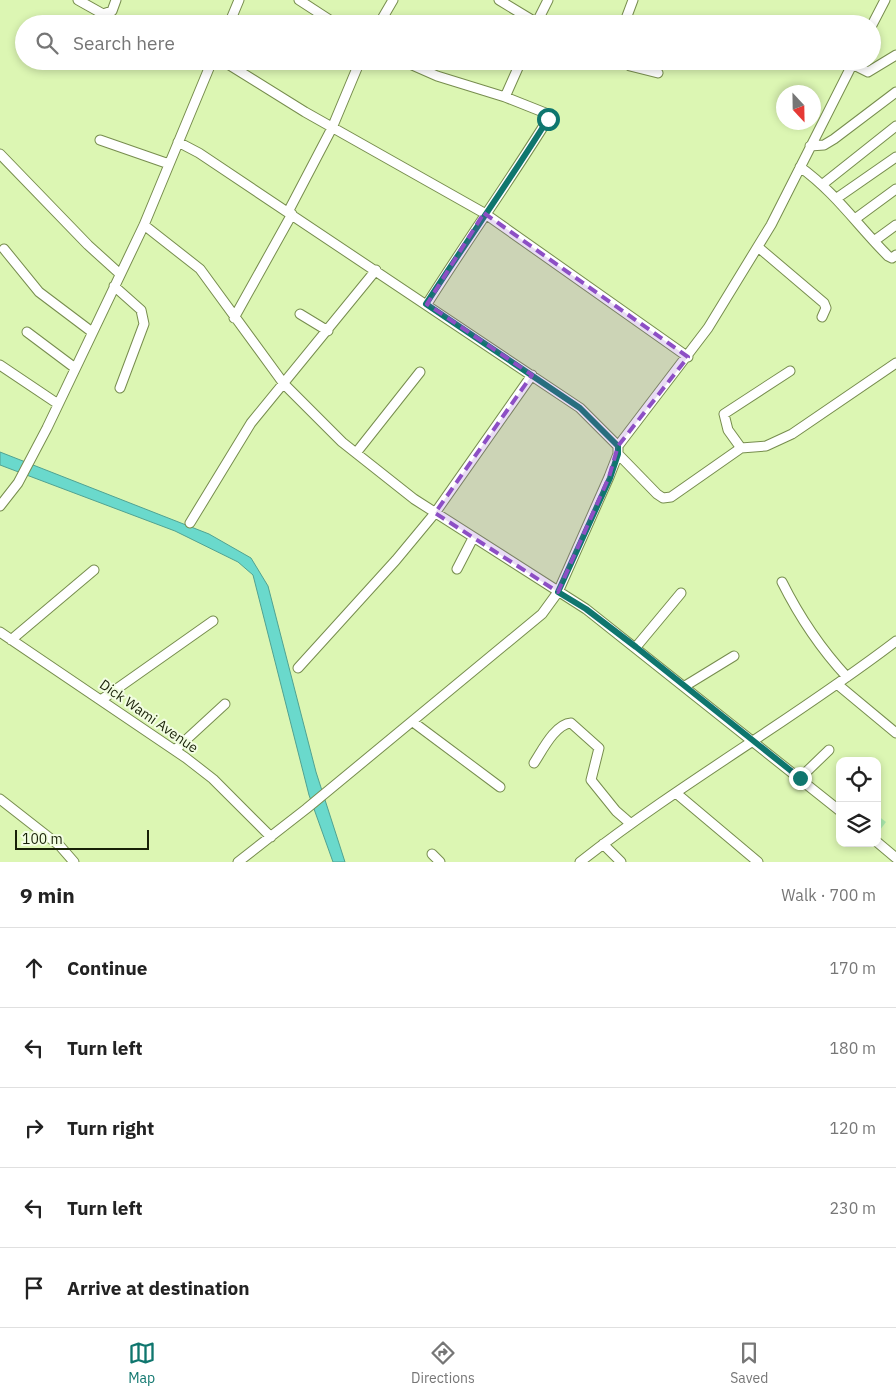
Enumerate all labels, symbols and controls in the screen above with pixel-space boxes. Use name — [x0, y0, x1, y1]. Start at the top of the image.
search box — [15, 15, 881, 70]
icon: search — [33, 29, 61, 57]
text: Search here — [73, 31, 175, 55]
north arrow — [776, 85, 821, 130]
route start — [537, 108, 560, 131]
street label: Dick Wami Avenue — [96, 675, 202, 757]
map controls — [836, 757, 881, 847]
button: locate — [836, 757, 881, 802]
route end — [789, 767, 812, 790]
button: layers — [836, 802, 881, 847]
scale bar — [15, 827, 149, 850]
text: 100 m — [22, 830, 63, 848]
text: 9 min — [20, 881, 75, 909]
text: Walk · 700 m — [781, 885, 876, 905]
icon: ahead — [20, 954, 48, 982]
text: Continue — [67, 956, 147, 980]
text: 170 m — [829, 958, 876, 978]
icon: left — [20, 1034, 48, 1062]
text: Turn left — [67, 1036, 143, 1060]
text: 180 m — [829, 1038, 876, 1058]
icon: right — [20, 1114, 48, 1142]
text: Turn right — [67, 1116, 154, 1140]
text: 120 m — [829, 1118, 876, 1138]
icon: left — [20, 1194, 48, 1222]
text: Turn left — [67, 1196, 143, 1220]
text: 230 m — [829, 1198, 876, 1218]
icon: arrive — [20, 1274, 48, 1302]
text: Arrive at destination — [67, 1276, 250, 1300]
tab: Map — [128, 1339, 156, 1387]
tab: Directions — [411, 1339, 475, 1387]
tab: Saved — [730, 1339, 768, 1387]

